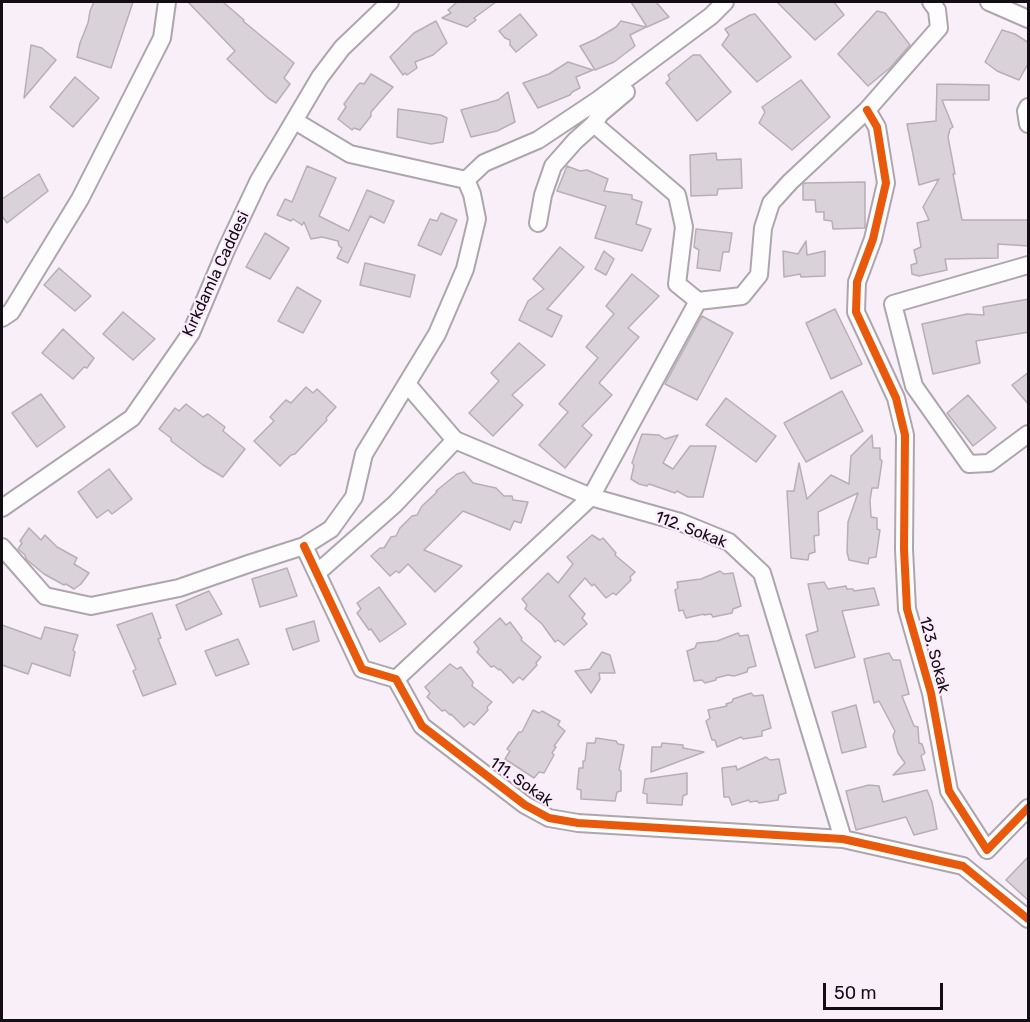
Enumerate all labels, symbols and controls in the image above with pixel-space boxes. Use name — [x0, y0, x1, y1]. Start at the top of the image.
street label: Kırkdamla Caddesi — [179, 208, 253, 340]
street label: 112. Sokak — [652, 508, 730, 552]
street label: 123. Sokak — [915, 615, 953, 695]
street label: 111. Sokak — [486, 753, 556, 811]
scale bar — [826, 971, 946, 1009]
text: 50 m — [834, 982, 877, 1004]

